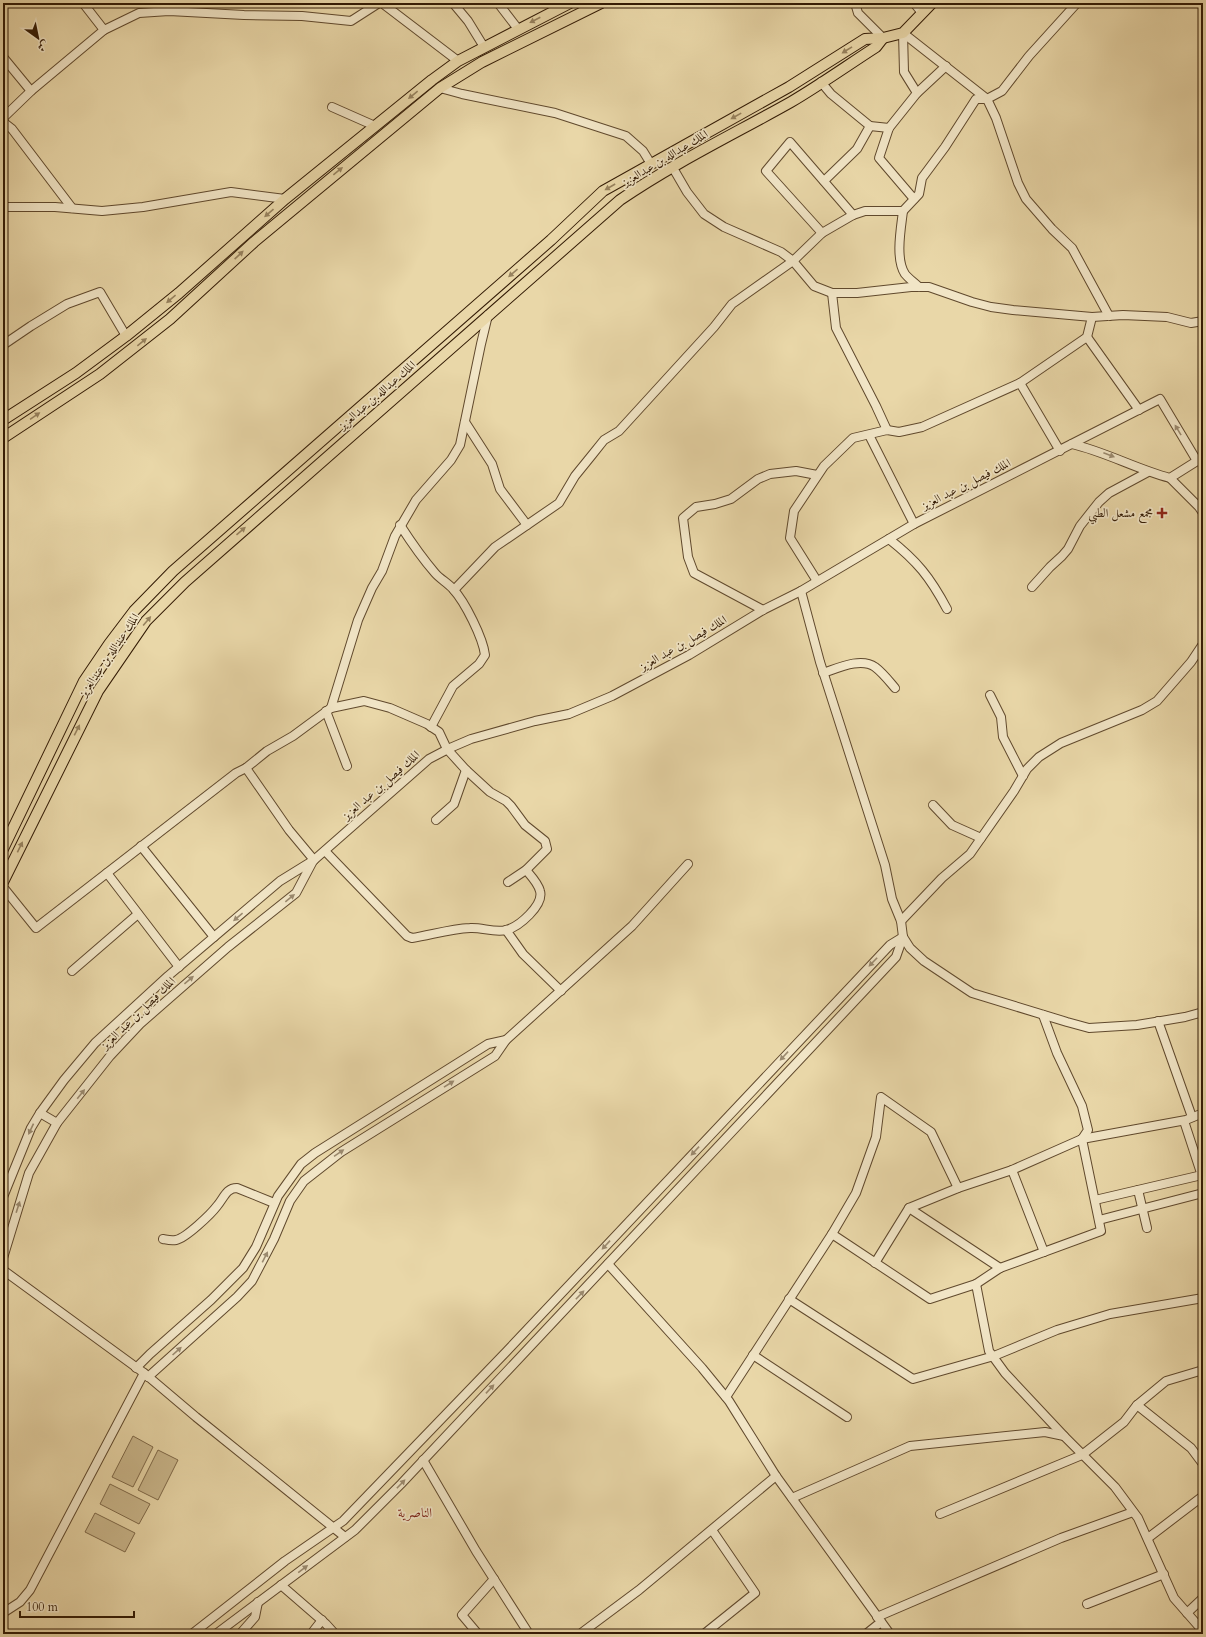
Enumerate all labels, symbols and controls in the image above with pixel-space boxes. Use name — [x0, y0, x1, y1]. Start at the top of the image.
one-way arrow — [529, 17, 541, 24]
north arrow — [18, 18, 58, 58]
text: ش — [34, 37, 52, 55]
one-way arrow — [842, 46, 852, 54]
one-way arrow — [407, 91, 418, 100]
one-way arrow — [730, 113, 741, 120]
street label: الملك عبدالله بن عبدالعزيز — [617, 126, 711, 191]
one-way arrow — [333, 167, 343, 176]
one-way arrow — [604, 184, 616, 191]
one-way arrow — [264, 209, 274, 218]
one-way arrow — [234, 250, 244, 260]
one-way arrow — [508, 269, 518, 278]
one-way arrow — [166, 295, 177, 304]
one-way arrow — [137, 337, 148, 346]
street label: الملك عبدالله بن عبدالعزيز — [333, 357, 419, 434]
one-way arrow — [30, 412, 41, 420]
one-way arrow — [1175, 424, 1182, 436]
one-way arrow — [1104, 453, 1116, 459]
street label: الملك فيصل بن عبد العزيز — [917, 454, 1014, 515]
place label: مجمع مشعل الطبي — [1088, 505, 1153, 525]
marker: مجمع مشعل الطبي — [1156, 507, 1168, 519]
one-way arrow — [236, 527, 246, 536]
street label: الملك عبدالله بن عبدالعزيز — [74, 610, 143, 702]
street label: الملك فيصل بن عبد العزيز — [635, 611, 730, 676]
one-way arrow — [142, 615, 151, 626]
one-way arrow — [74, 725, 81, 736]
street label: الملك فيصل بن عبد العزيز — [337, 747, 424, 825]
one-way arrow — [17, 841, 23, 853]
one-way arrow — [284, 893, 295, 902]
one-way arrow — [233, 913, 243, 922]
one-way arrow — [869, 956, 878, 967]
street label: الملك فيصل بن عبد العزيز — [96, 973, 180, 1055]
one-way arrow — [184, 976, 194, 985]
one-way arrow — [779, 1051, 789, 1061]
one-way arrow — [443, 1081, 455, 1088]
one-way arrow — [76, 1089, 85, 1100]
one-way arrow — [28, 1124, 34, 1135]
one-way arrow — [690, 1146, 700, 1156]
one-way arrow — [333, 1150, 345, 1157]
one-way arrow — [16, 1201, 22, 1213]
one-way arrow — [602, 1241, 611, 1250]
one-way arrow — [262, 1251, 268, 1263]
one-way arrow — [575, 1289, 584, 1300]
one-way arrow — [172, 1346, 182, 1356]
one-way arrow — [485, 1384, 495, 1394]
one-way arrow — [396, 1479, 406, 1489]
district label: الناصرية — [398, 1504, 432, 1522]
one-way arrow — [298, 1564, 309, 1573]
scale bar — [20, 1593, 134, 1619]
text: 100 m — [26, 1599, 59, 1615]

